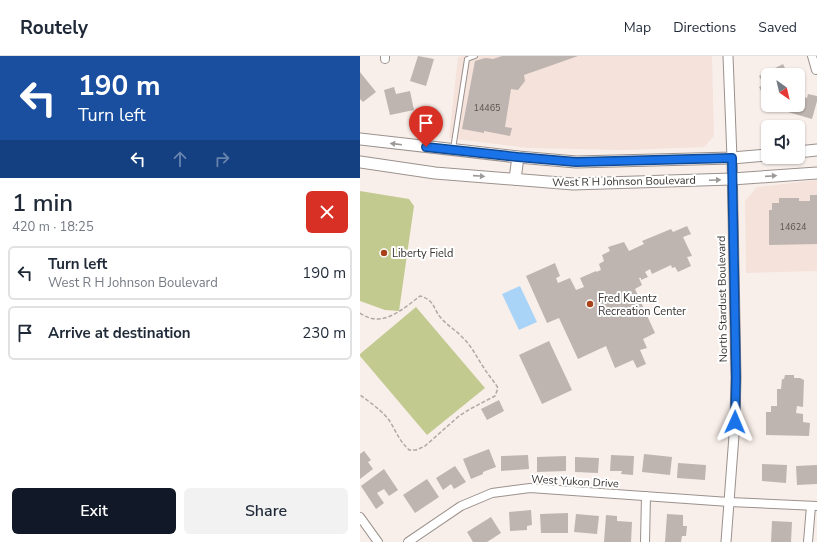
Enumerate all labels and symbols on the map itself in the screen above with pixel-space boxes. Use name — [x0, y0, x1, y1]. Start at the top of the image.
north arrow — [761, 68, 805, 112]
house number: 14465 — [473, 102, 501, 114]
pin — [409, 106, 443, 147]
one-way arrow — [390, 140, 402, 147]
one-way arrow — [473, 173, 485, 180]
street label: West R H Johnson Boulevard — [552, 173, 696, 190]
one-way arrow — [765, 173, 777, 180]
one-way arrow — [709, 176, 721, 183]
house number: 14624 — [779, 221, 807, 233]
street label: North Stardust Boulevard — [714, 236, 731, 362]
place label: Liberty Field — [392, 246, 453, 261]
marker: Liberty Field — [379, 248, 389, 258]
place label: Fred Kuentz Recreation Center — [598, 291, 686, 319]
marker: Fred Kuentz Recreation Center — [585, 299, 595, 309]
position arrow — [714, 401, 756, 443]
street label: West Yukon Drive — [531, 472, 619, 491]

